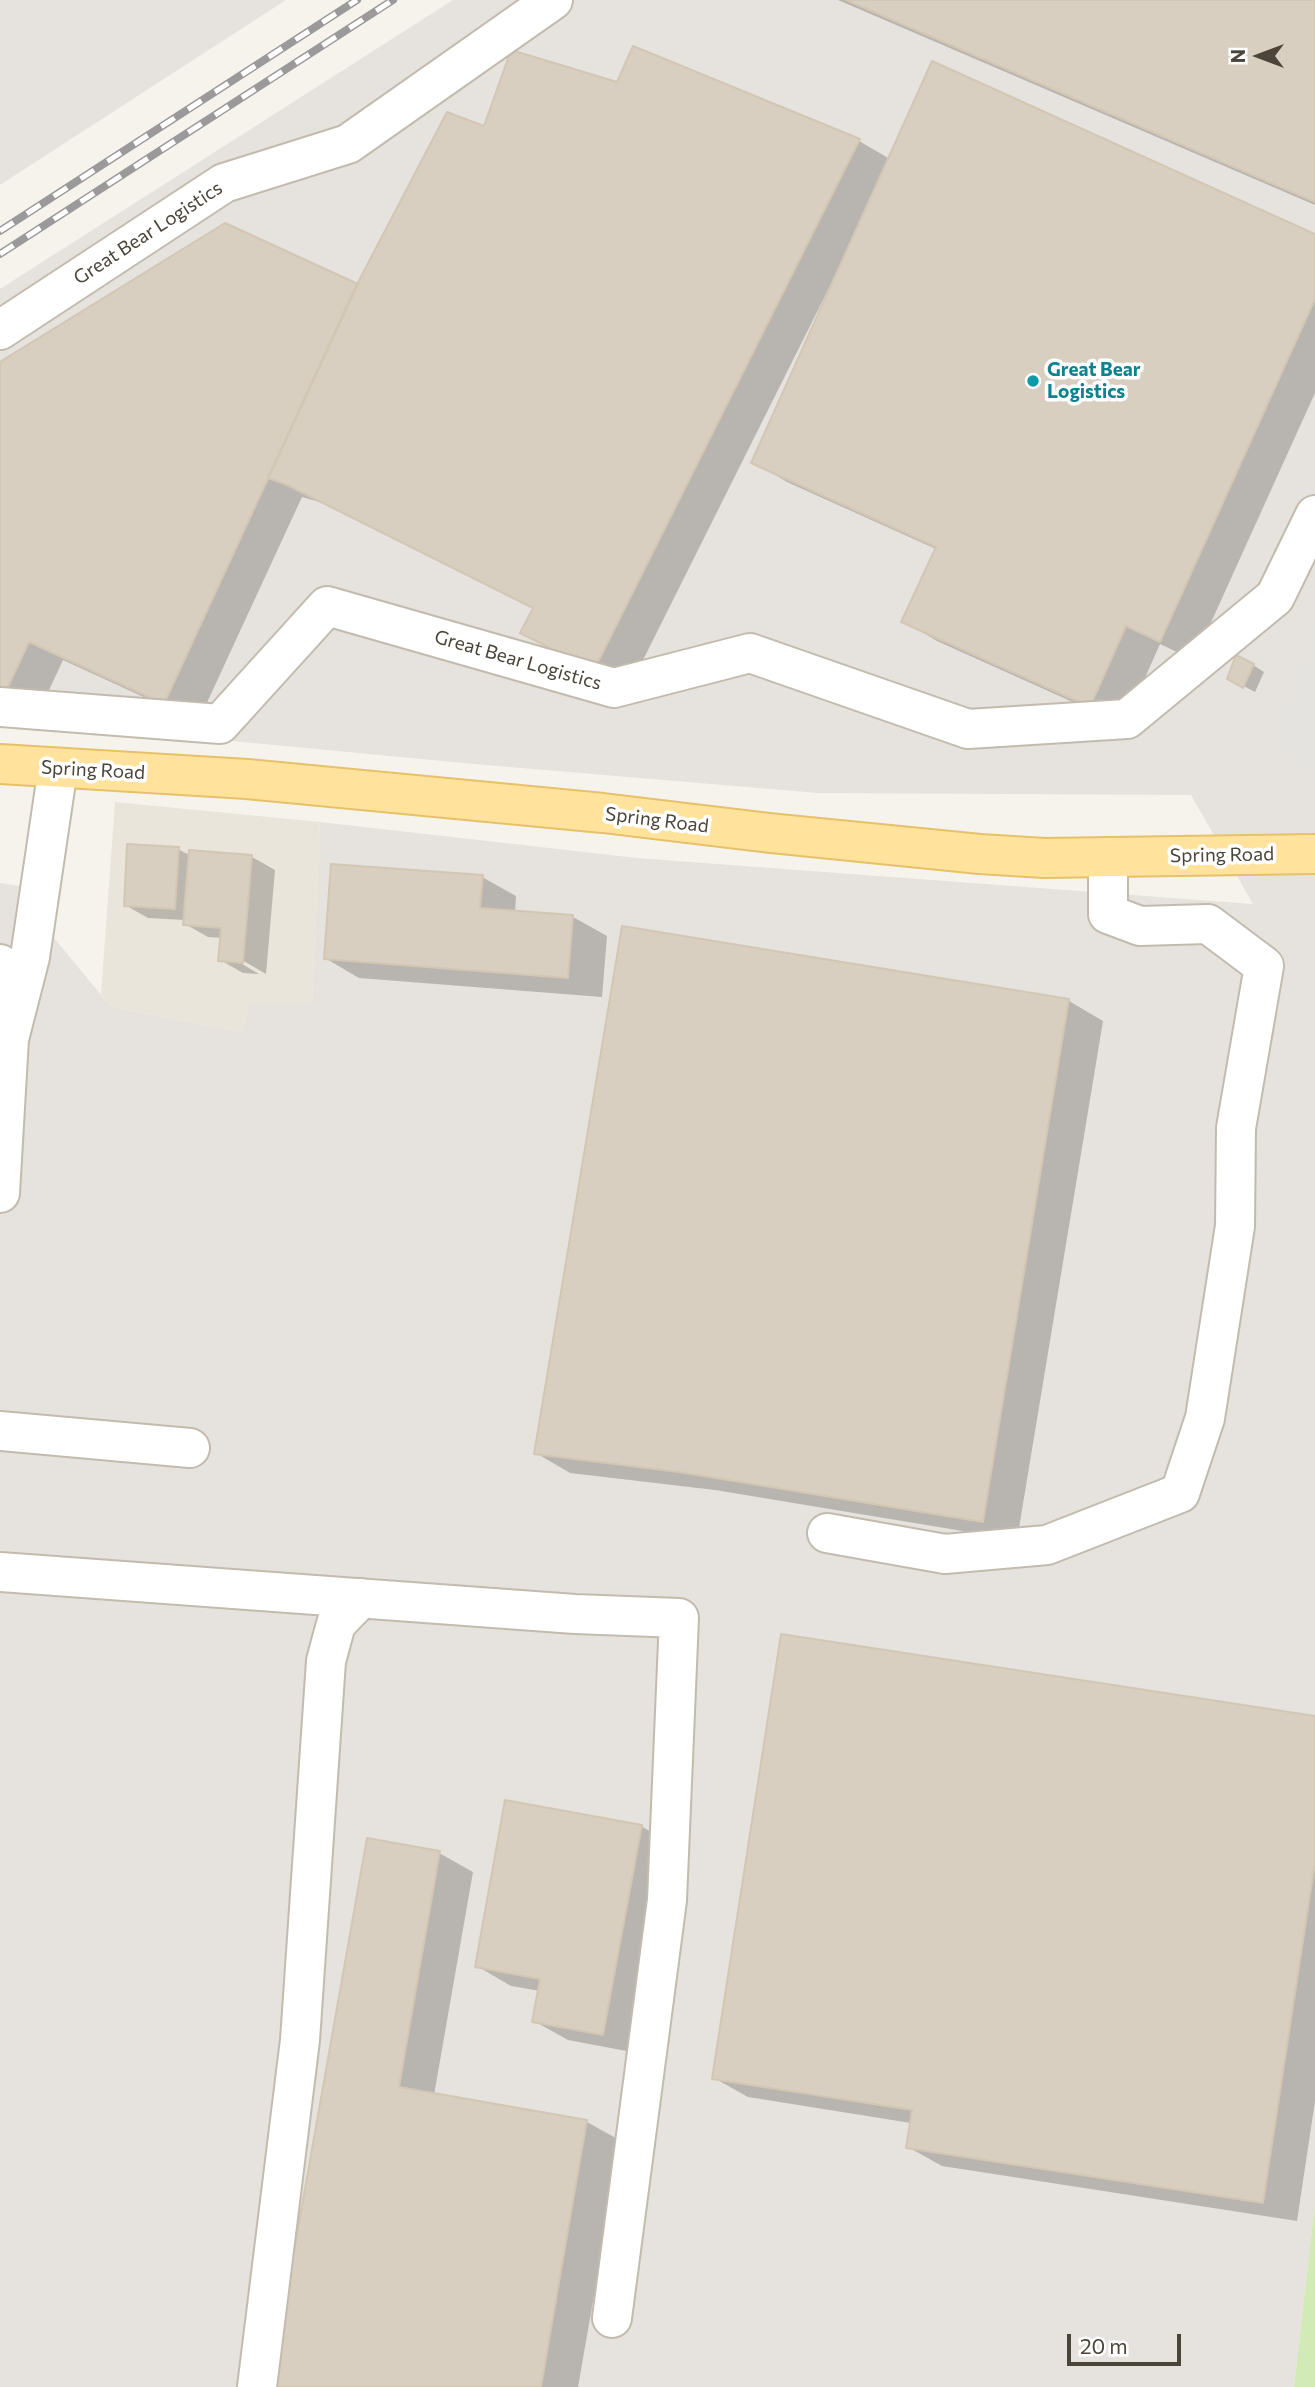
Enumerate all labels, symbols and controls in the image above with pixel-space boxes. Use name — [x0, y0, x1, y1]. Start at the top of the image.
north arrow — [1224, 21, 1294, 91]
text: N — [1226, 49, 1249, 63]
street label: Great Bear Logistics — [69, 176, 227, 290]
place label: Great Bear Logistics — [1047, 359, 1141, 403]
marker: Great Bear Logistics — [1025, 373, 1041, 389]
street label: Great Bear Logistics — [432, 625, 604, 695]
street label: Spring Road — [40, 756, 146, 784]
street label: Spring Road — [604, 802, 710, 838]
street label: Spring Road — [1170, 843, 1274, 867]
scale bar — [1070, 2320, 1184, 2364]
text: 20 m — [1080, 2333, 1128, 2358]

